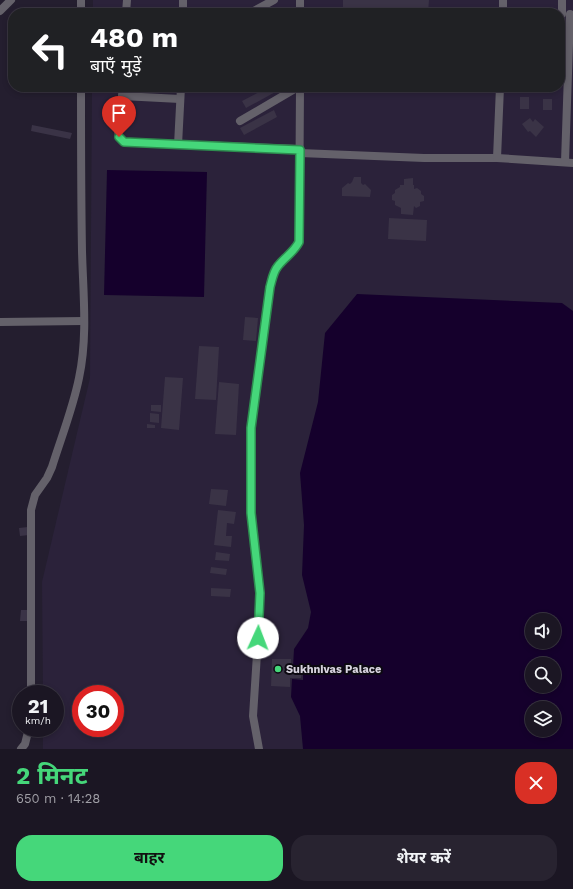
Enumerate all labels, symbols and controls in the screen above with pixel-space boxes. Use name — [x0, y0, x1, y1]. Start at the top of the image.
text: 480 m — [90, 21, 178, 54]
icon: left — [24, 24, 76, 76]
text: बाएँ मुड़ें — [90, 55, 141, 76]
pin — [102, 96, 136, 137]
icon: arrive — [108, 102, 130, 124]
map controls — [525, 613, 561, 737]
button: sound — [525, 613, 561, 649]
position arrow — [237, 617, 279, 659]
button: search — [525, 657, 561, 693]
place label: Sukhnivas Palace — [286, 663, 381, 676]
marker: Sukhnivas Palace — [273, 664, 283, 674]
speed limit sign: 30 — [72, 685, 124, 737]
text: 21 — [28, 694, 48, 718]
button: layers — [525, 701, 561, 737]
text: km/h — [25, 715, 51, 726]
text: 2 मिनट — [16, 762, 88, 790]
button: close — [515, 762, 557, 804]
text: 650 m · 14:28 — [16, 791, 100, 806]
button: बाहर — [16, 835, 283, 881]
button: शेयर करें — [291, 835, 557, 881]

